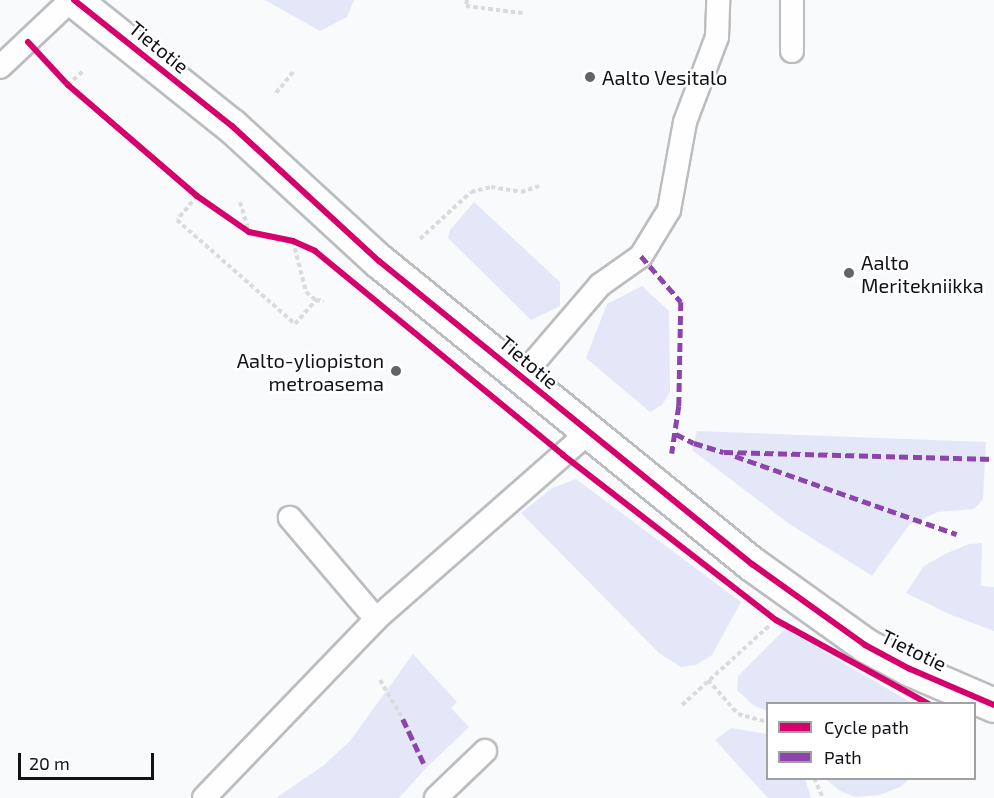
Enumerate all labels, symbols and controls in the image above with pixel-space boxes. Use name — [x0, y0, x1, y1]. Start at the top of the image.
street label: Tietotie — [124, 16, 194, 78]
place label: Aalto Vesitalo — [602, 65, 728, 89]
marker: Aalto Vesitalo — [583, 70, 597, 84]
place label: Aalto Meritekniikka — [861, 250, 984, 297]
marker: Aalto Meritekniikka — [842, 266, 856, 280]
street label: Tietotie — [495, 330, 563, 394]
place label: Aalto-yliopiston metroasema — [237, 348, 384, 395]
marker: Aalto-yliopiston metroasema — [389, 364, 403, 378]
street label: Tietotie — [877, 624, 951, 676]
legend — [766, 702, 976, 780]
text: Cycle path — [824, 716, 909, 738]
scale bar — [21, 741, 158, 779]
text: Path — [824, 746, 862, 768]
text: 20 m — [29, 752, 70, 774]

